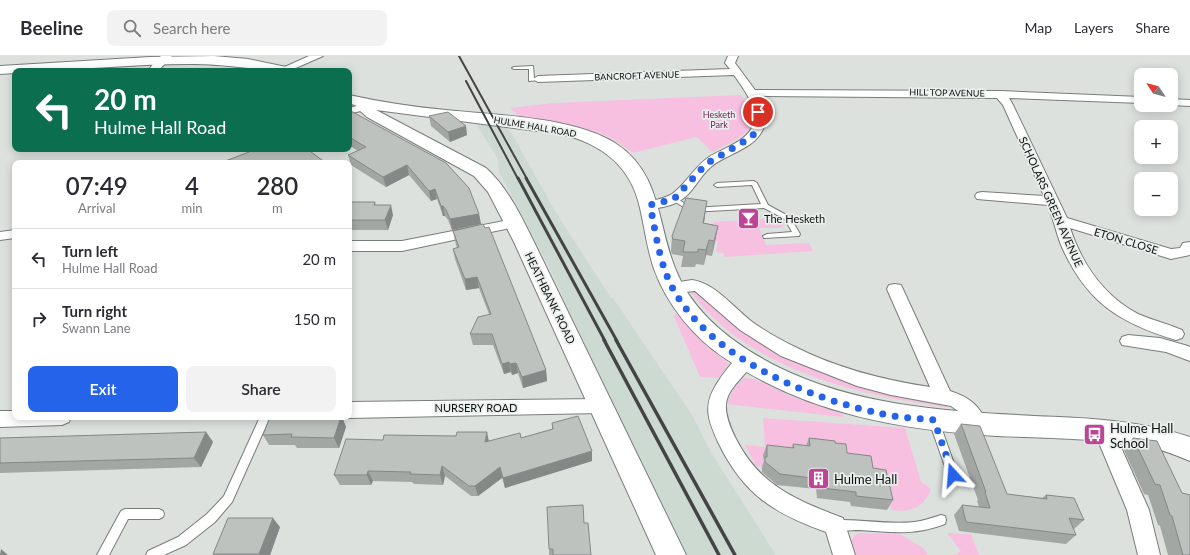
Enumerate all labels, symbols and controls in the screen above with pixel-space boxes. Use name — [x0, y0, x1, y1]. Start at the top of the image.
search box — [107, 10, 387, 46]
text: Beeline — [20, 16, 83, 39]
icon: search — [121, 17, 143, 39]
text: Search here — [153, 19, 230, 37]
text: Map — [1024, 19, 1052, 36]
text: Layers — [1074, 19, 1114, 36]
text: Share — [1136, 19, 1170, 36]
north arrow — [1134, 68, 1178, 112]
map controls — [1134, 68, 1178, 216]
street label: BANCROFT AVENUE — [594, 69, 680, 82]
text: 20 m — [94, 82, 157, 116]
icon: left — [28, 84, 80, 136]
street label: HILL TOP AVENUE — [909, 86, 985, 99]
pin — [741, 95, 775, 129]
icon: arrive — [747, 101, 769, 123]
park label: Hesketh Park — [703, 109, 735, 130]
street label: HULME HALL ROAD — [493, 114, 577, 139]
text: Hulme Hall Road — [94, 116, 226, 138]
button: + — [1134, 120, 1178, 164]
street label: SCHOLARS GREEN AVENUE — [1017, 135, 1086, 269]
text: 07:49 — [66, 171, 128, 200]
text: 4 — [185, 171, 199, 200]
text: 280 — [256, 171, 298, 200]
button: − — [1134, 172, 1178, 216]
text: Arrival — [78, 200, 115, 216]
text: min — [181, 200, 203, 216]
text: m — [272, 200, 283, 216]
bar icon: The Hesketh — [735, 206, 761, 232]
place label: The Hesketh — [764, 212, 825, 225]
street label: ETON CLOSE — [1093, 225, 1160, 256]
text: Turn left — [62, 242, 118, 260]
icon: left — [28, 248, 50, 270]
text: 20 m — [302, 250, 336, 268]
street label: HEATHBANK ROAD — [523, 250, 578, 346]
text: Hulme Hall Road — [62, 260, 158, 276]
text: Turn right — [62, 302, 127, 320]
icon: right — [28, 308, 50, 330]
text: 150 m — [294, 310, 336, 328]
text: Swann Lane — [62, 320, 131, 336]
button: Exit — [28, 366, 178, 412]
button: Share — [186, 366, 336, 412]
street label: NURSERY ROAD — [435, 401, 517, 414]
place label: Hulme Hall School — [1110, 420, 1173, 451]
bus stop icon: Hulme Hall School — [1082, 422, 1108, 448]
position arrow — [932, 454, 974, 496]
building icon: Hulme Hall — [805, 466, 831, 492]
place label: Hulme Hall — [834, 471, 897, 487]

